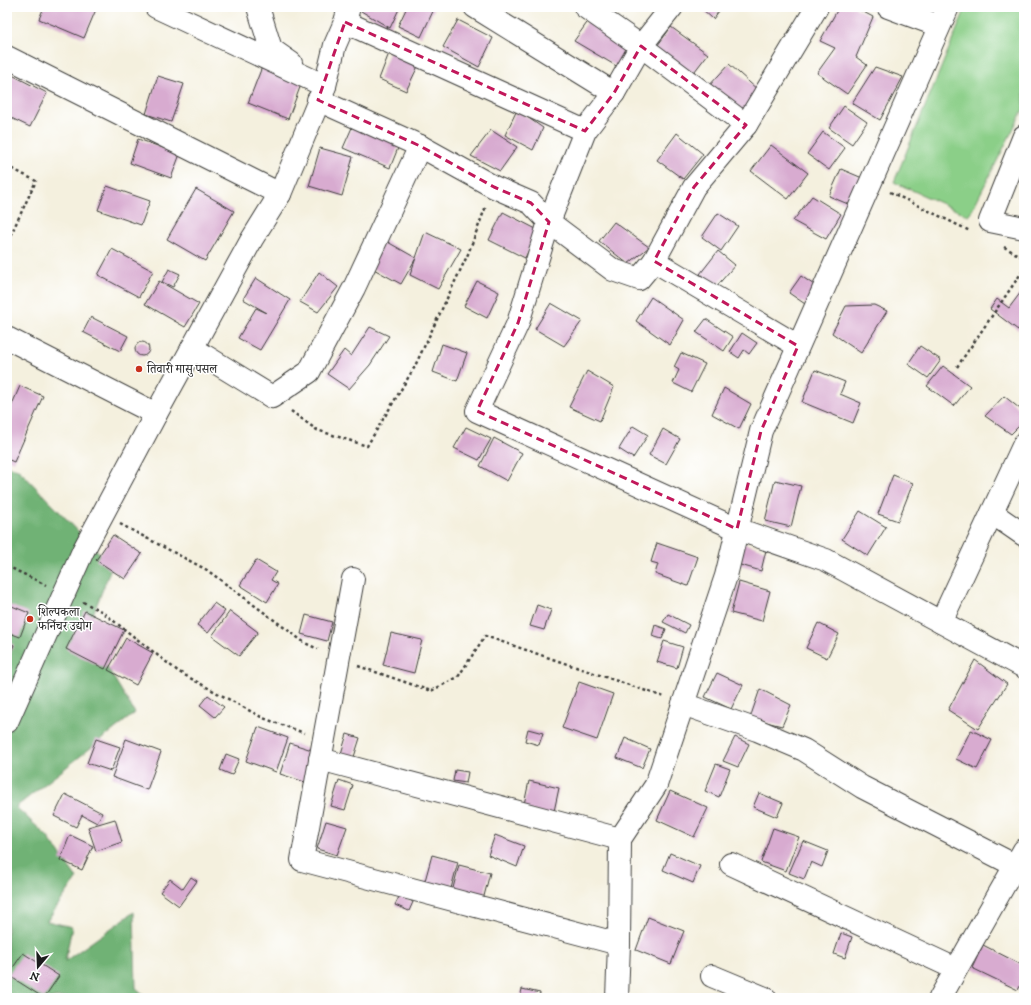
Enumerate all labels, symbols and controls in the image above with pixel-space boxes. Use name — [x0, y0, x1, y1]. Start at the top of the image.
place label: तिवारी मासु पसल — [146, 361, 218, 377]
marker: तिवारी मासु पसल — [134, 364, 144, 374]
place label: शिल्पकला फर्निचर उद्योग — [37, 604, 92, 634]
marker: शिल्पकला फर्निचर उद्योग — [25, 614, 35, 624]
north arrow — [18, 947, 58, 987]
text: N — [29, 967, 42, 984]

